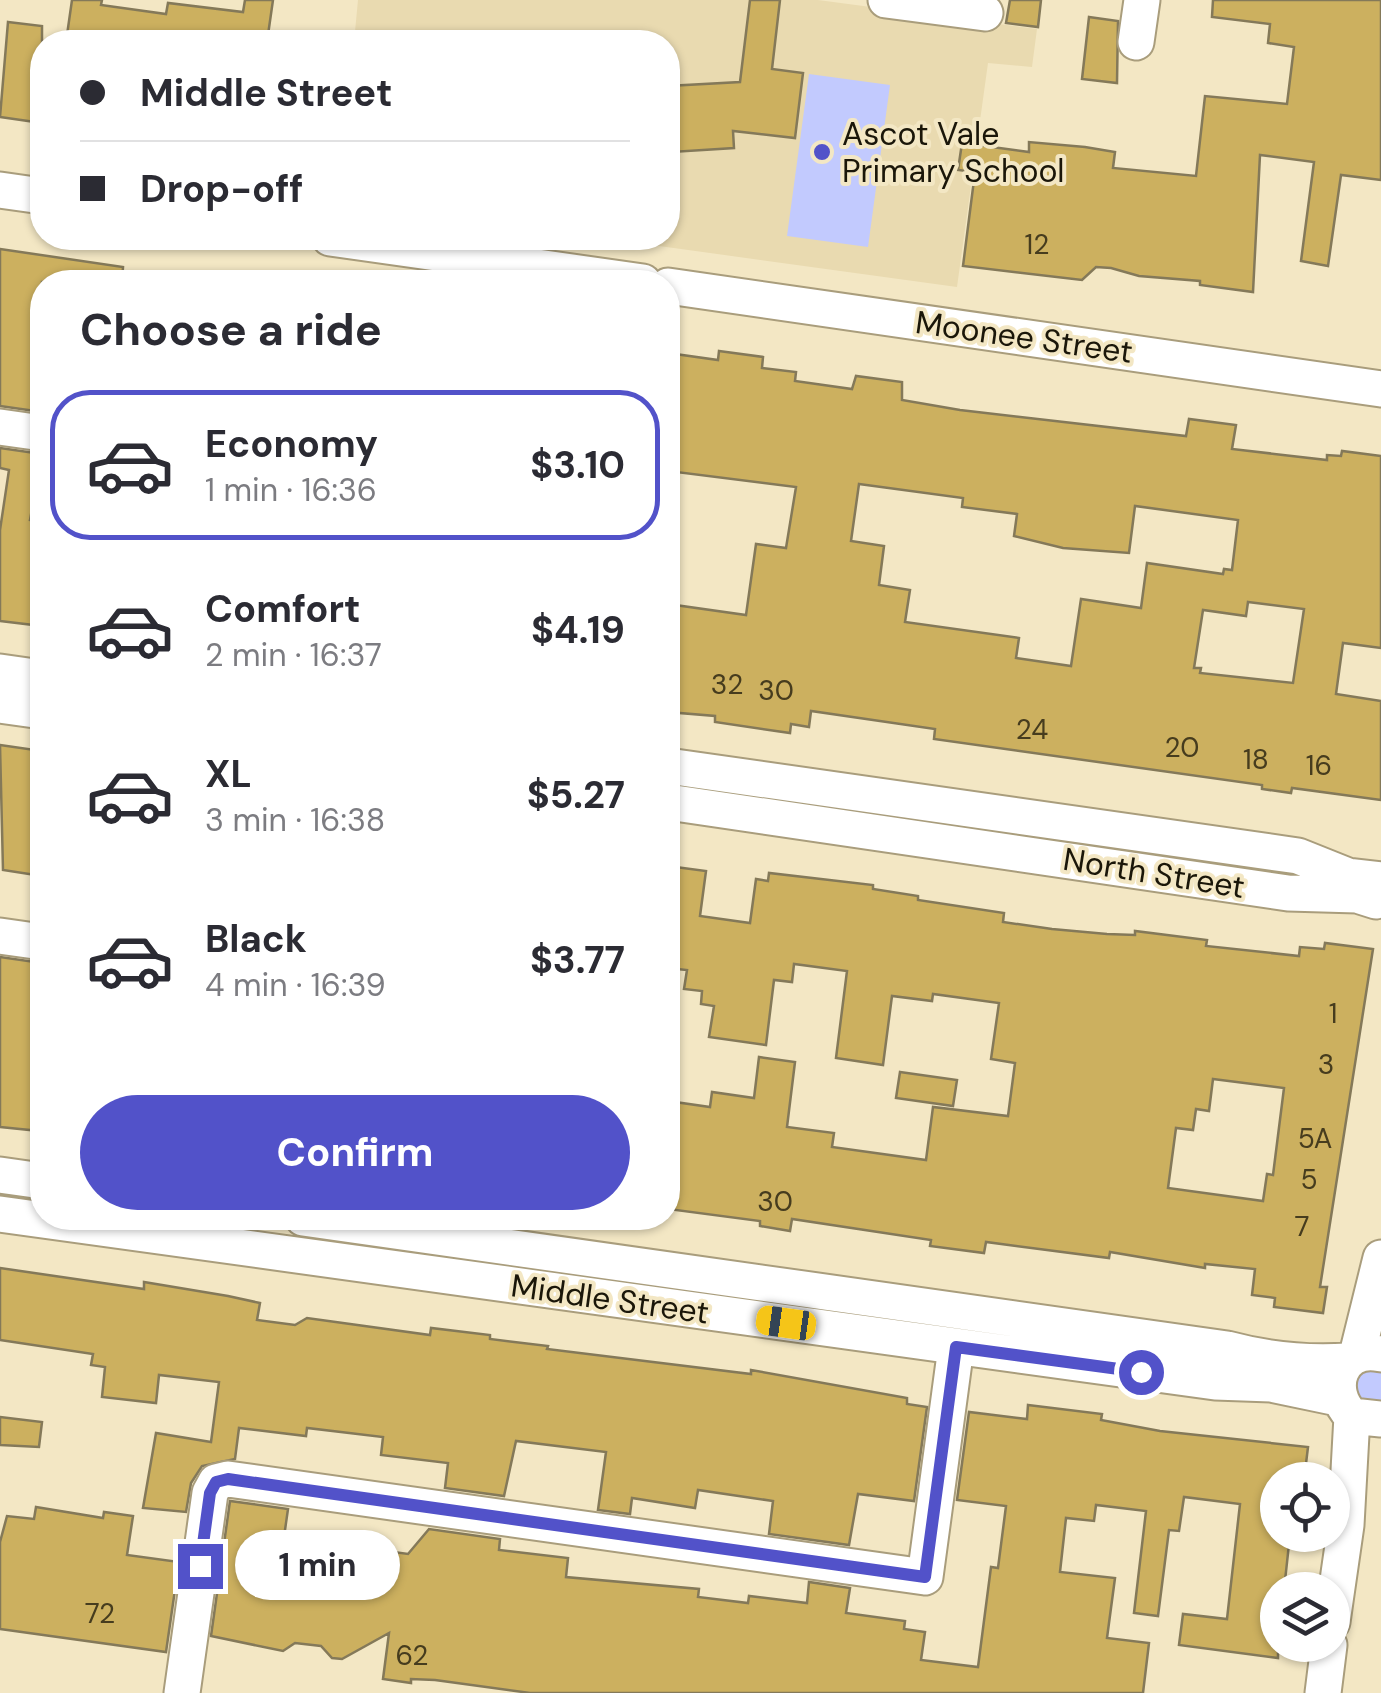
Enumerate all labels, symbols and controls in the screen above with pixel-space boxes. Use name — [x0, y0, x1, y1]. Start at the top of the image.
text: Middle Street — [140, 68, 392, 118]
place label: Ascot Vale Primary School — [842, 113, 1065, 192]
marker: Ascot Vale Primary School — [811, 141, 833, 163]
text: Drop-off — [140, 164, 303, 214]
house number: 12 — [1025, 226, 1049, 263]
text: Choose a ride — [80, 300, 382, 359]
street label: Moonee Street — [913, 301, 1135, 373]
text: Economy — [205, 419, 378, 469]
icon: car — [85, 420, 175, 510]
text: $3.10 — [530, 440, 625, 490]
text: 1 min · 16:36 — [205, 469, 377, 511]
text: Comfort — [205, 584, 361, 634]
icon: car — [85, 585, 175, 675]
text: $4.19 — [531, 605, 625, 655]
text: 2 min · 16:37 — [205, 634, 382, 676]
house number: 32 — [711, 666, 743, 703]
house number: 30 — [758, 672, 794, 709]
house number: 24 — [1016, 711, 1048, 748]
house number: 20 — [1164, 729, 1200, 766]
house number: 18 — [1243, 741, 1269, 778]
house number: 16 — [1306, 747, 1332, 784]
text: XL — [205, 749, 252, 799]
icon: car — [85, 750, 175, 840]
text: $5.27 — [527, 770, 625, 820]
text: 3 min · 16:38 — [205, 799, 385, 841]
street label: North Street — [1060, 838, 1248, 908]
text: Black — [205, 914, 307, 964]
icon: car — [85, 915, 175, 1005]
text: $3.77 — [530, 935, 625, 985]
text: 4 min · 16:39 — [205, 964, 385, 1006]
house number: 1 — [1329, 995, 1337, 1032]
house number: 3 — [1318, 1046, 1334, 1083]
button: Confirm — [80, 1095, 630, 1210]
house number: 5A — [1298, 1120, 1332, 1157]
house number: 5 — [1300, 1161, 1318, 1198]
house number: 30 — [757, 1183, 793, 1220]
house number: 7 — [1295, 1208, 1309, 1245]
street label: Middle Street — [508, 1264, 712, 1334]
car — [754, 1304, 818, 1342]
route start — [1119, 1350, 1164, 1395]
map controls — [1260, 1462, 1350, 1662]
button: locate — [1260, 1462, 1350, 1552]
callout: 1 min — [235, 1531, 400, 1601]
route end — [178, 1544, 223, 1589]
text: 1 min — [279, 1544, 356, 1586]
button: layers — [1260, 1572, 1350, 1662]
house number: 72 — [85, 1595, 115, 1632]
house number: 62 — [396, 1637, 428, 1674]

